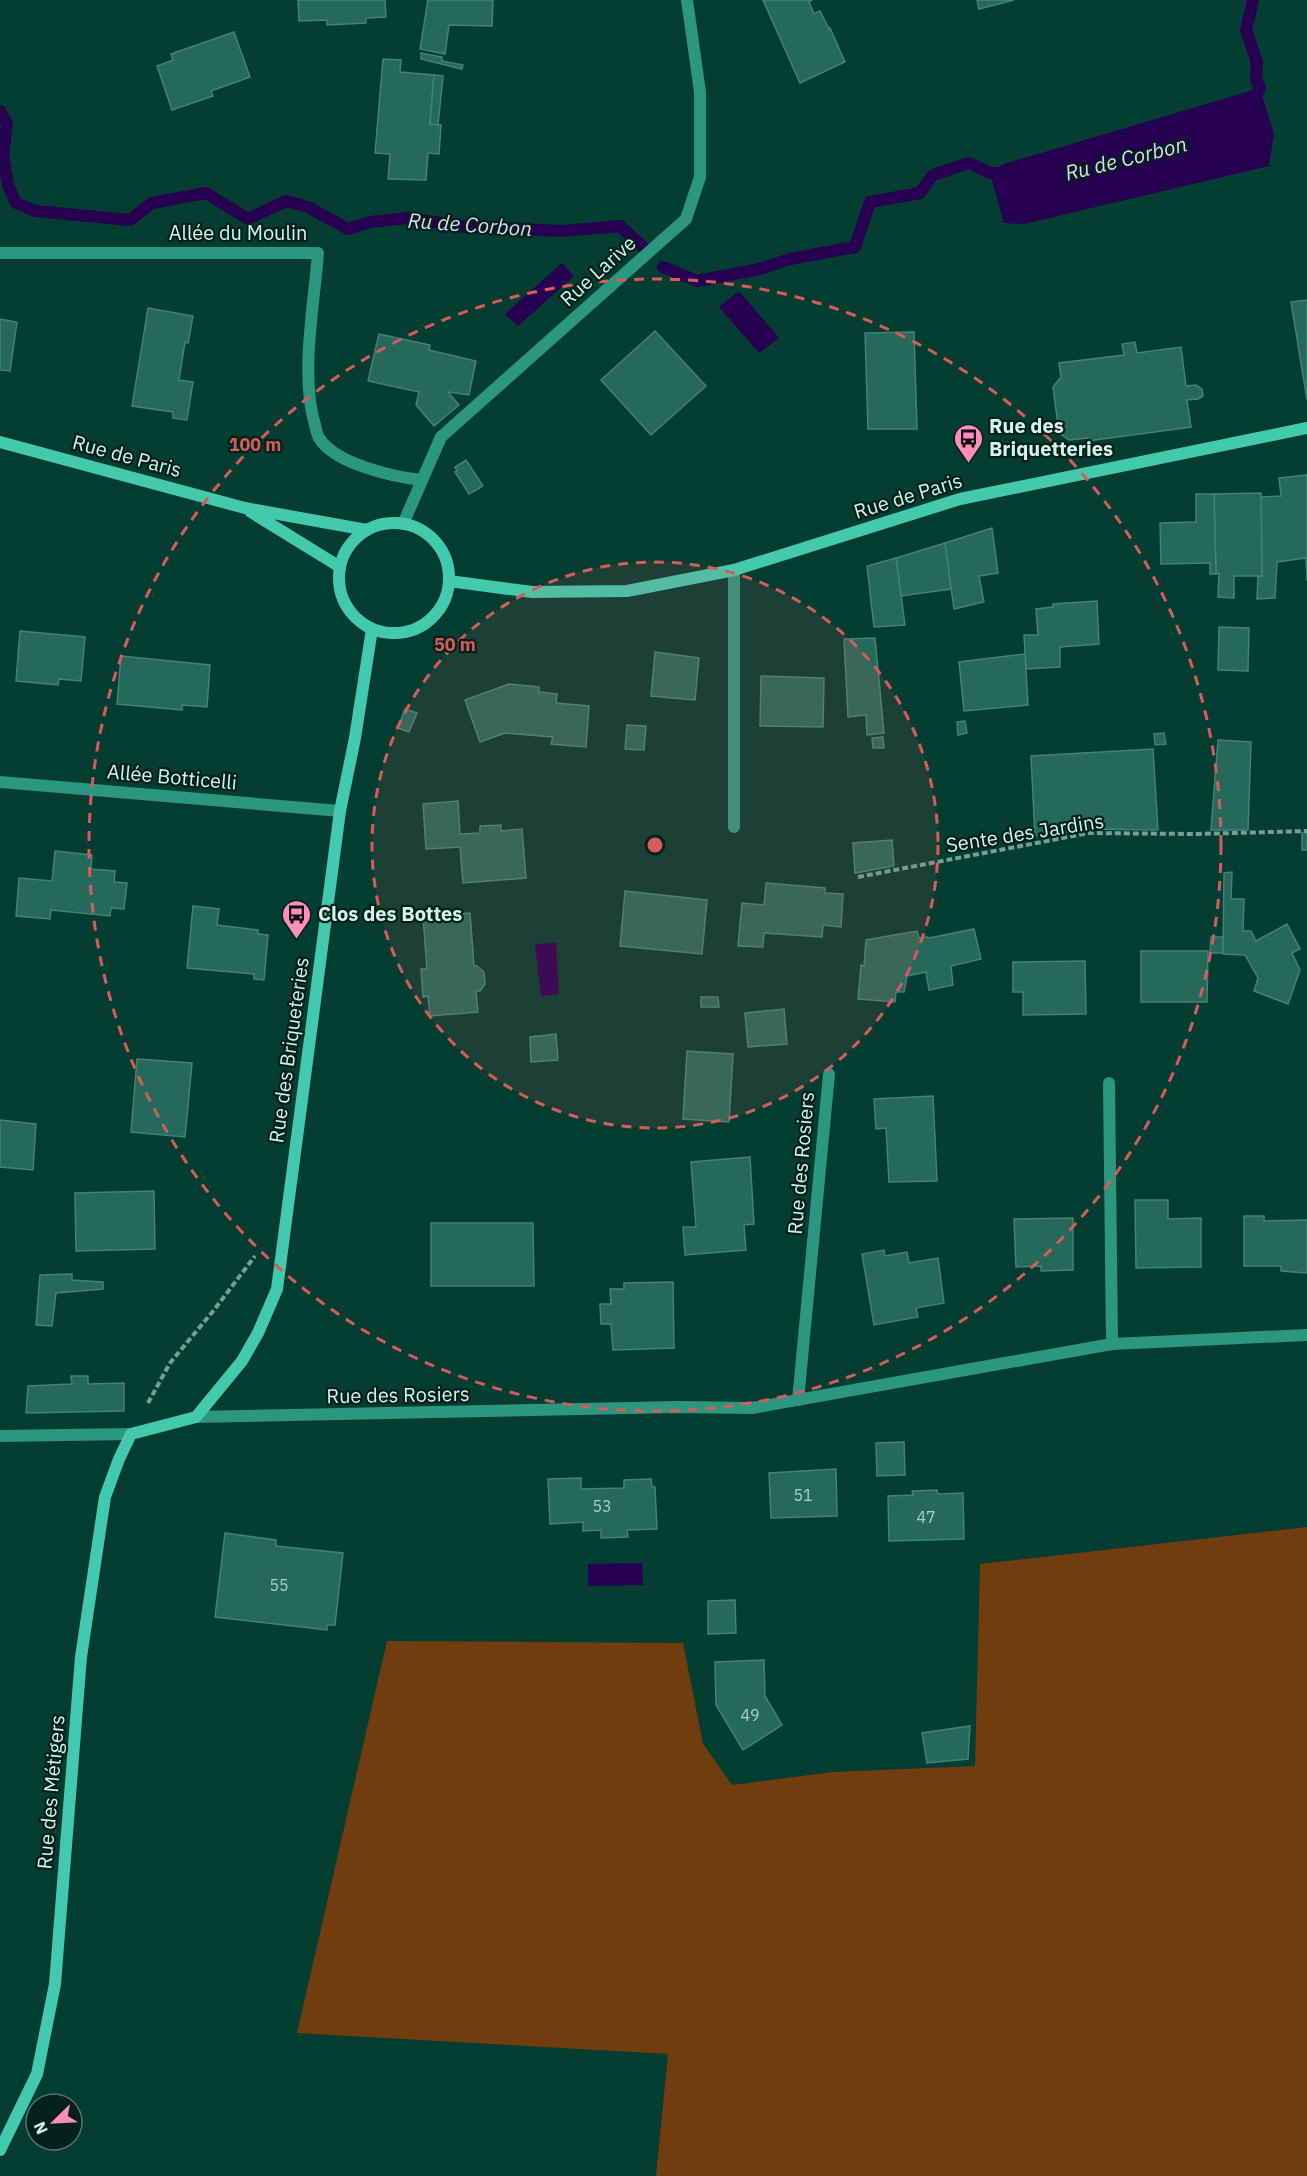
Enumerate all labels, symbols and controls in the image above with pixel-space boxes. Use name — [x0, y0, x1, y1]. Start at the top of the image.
water label: Ru de Corbon — [1062, 129, 1190, 187]
water label: Ru de Corbon — [407, 206, 533, 242]
street label: Allée du Moulin — [169, 219, 307, 246]
street label: Rue Larive — [554, 229, 641, 312]
place label: Rue des Briquetteries — [989, 412, 1113, 462]
bus stop icon: Rue des Briquetteries — [952, 422, 984, 464]
street label: Rue de Paris — [70, 428, 185, 483]
text: 100 m — [229, 433, 281, 456]
street label: Rue de Paris — [850, 466, 965, 525]
text: 50 m — [434, 633, 476, 656]
street label: Allée Botticelli — [106, 757, 238, 796]
street label: Sente des Jardins — [944, 807, 1106, 858]
centre of rings — [645, 835, 665, 855]
bus stop icon: Clos des Bottes — [281, 898, 313, 940]
place label: Clos des Bottes — [318, 900, 462, 927]
street label: Rue des Briqueteries — [262, 955, 315, 1145]
street label: Rue des Rosiers — [781, 1090, 820, 1236]
street label: Rue des Rosiers — [326, 1380, 470, 1409]
house number: 51 — [793, 1485, 813, 1505]
house number: 53 — [592, 1496, 612, 1516]
house number: 47 — [916, 1507, 936, 1527]
house number: 55 — [269, 1575, 289, 1595]
house number: 49 — [740, 1705, 760, 1725]
street label: Rue des Métigers — [30, 1714, 71, 1870]
north arrow — [24, 2092, 84, 2152]
text: N — [29, 2119, 52, 2137]

